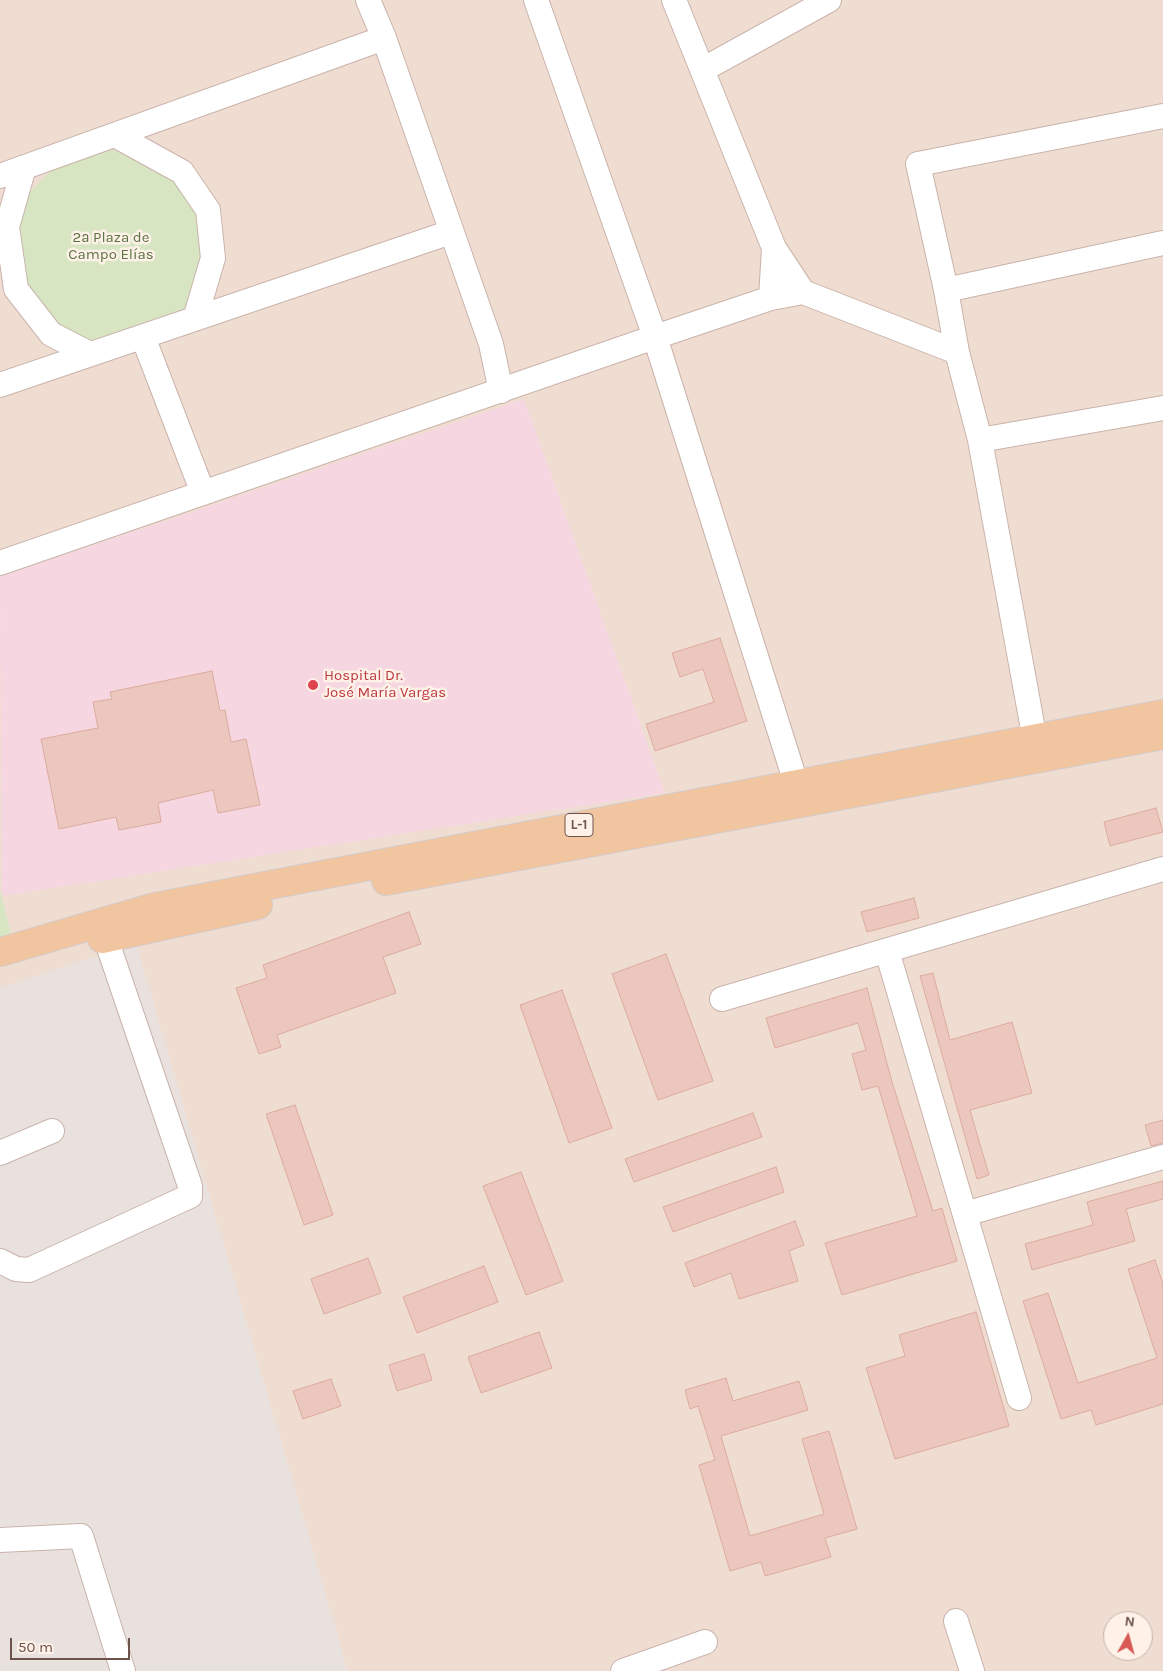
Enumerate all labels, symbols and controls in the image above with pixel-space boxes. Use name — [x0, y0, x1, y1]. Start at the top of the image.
park label: 2ª Plaza de Campo Elías — [68, 229, 154, 264]
place label: Hospital Dr. José María Vargas — [324, 667, 446, 702]
marker: Hospital Dr. José María Vargas — [306, 678, 320, 692]
road number: L-1 — [565, 814, 593, 836]
north arrow — [1103, 1611, 1153, 1661]
text: N — [1124, 1613, 1136, 1631]
scale bar — [12, 1628, 132, 1660]
text: 50 m — [18, 1638, 53, 1656]

